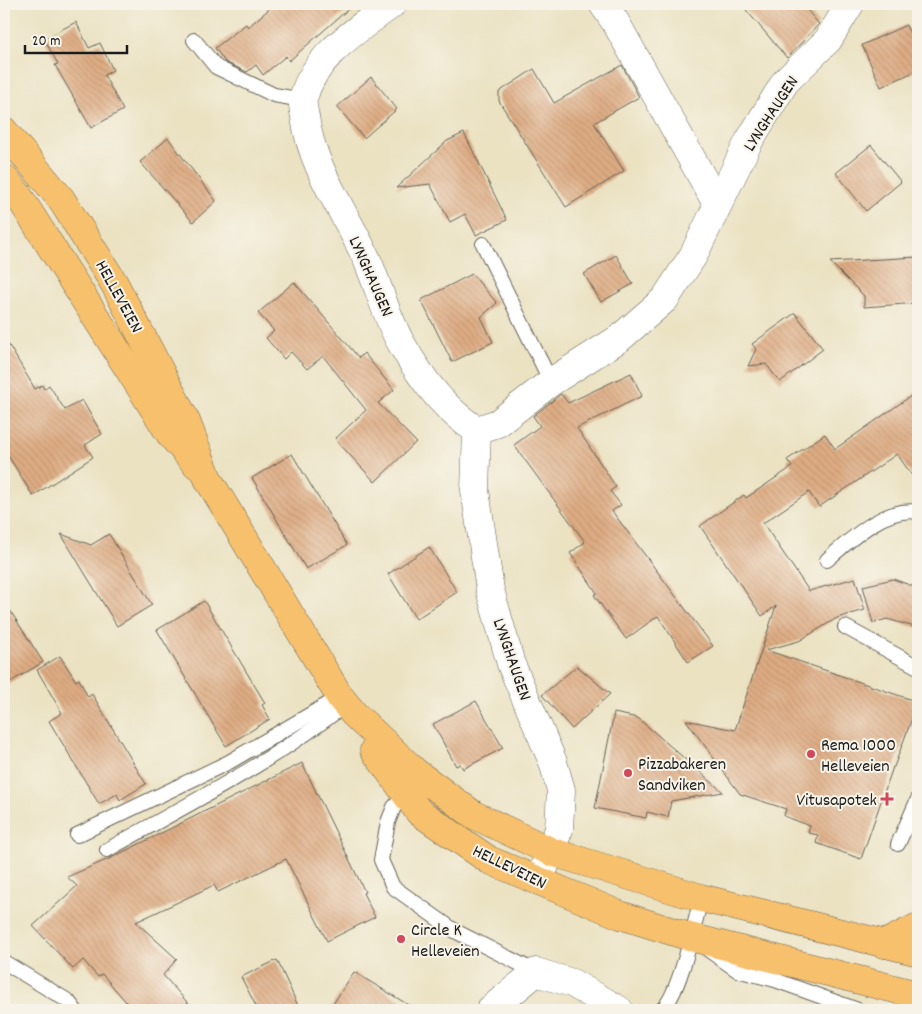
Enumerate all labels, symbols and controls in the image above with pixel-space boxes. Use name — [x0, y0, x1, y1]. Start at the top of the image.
scale bar — [25, 22, 128, 54]
text: 20 m — [32, 31, 60, 53]
street label: LYNGHAUGEN — [738, 72, 806, 157]
street label: LYNGHAUGEN — [341, 233, 399, 321]
street label: HELLEVEIEN — [88, 256, 148, 338]
street label: LYNGHAUGEN — [485, 615, 536, 704]
place label: Rema 1000 Helleveien — [821, 734, 896, 780]
marker: Rema 1000 Helleveien — [805, 748, 817, 760]
place label: Pizzabakeren Sandviken — [638, 753, 726, 799]
marker: Pizzabakeren Sandviken — [622, 767, 634, 779]
place label: Vitusapotek — [796, 789, 877, 814]
marker: Vitusapotek — [881, 793, 893, 805]
street label: HELLEVEIEN — [468, 840, 550, 897]
place label: Circle K Helleveien — [411, 919, 480, 965]
marker: Circle K Helleveien — [395, 933, 407, 945]

